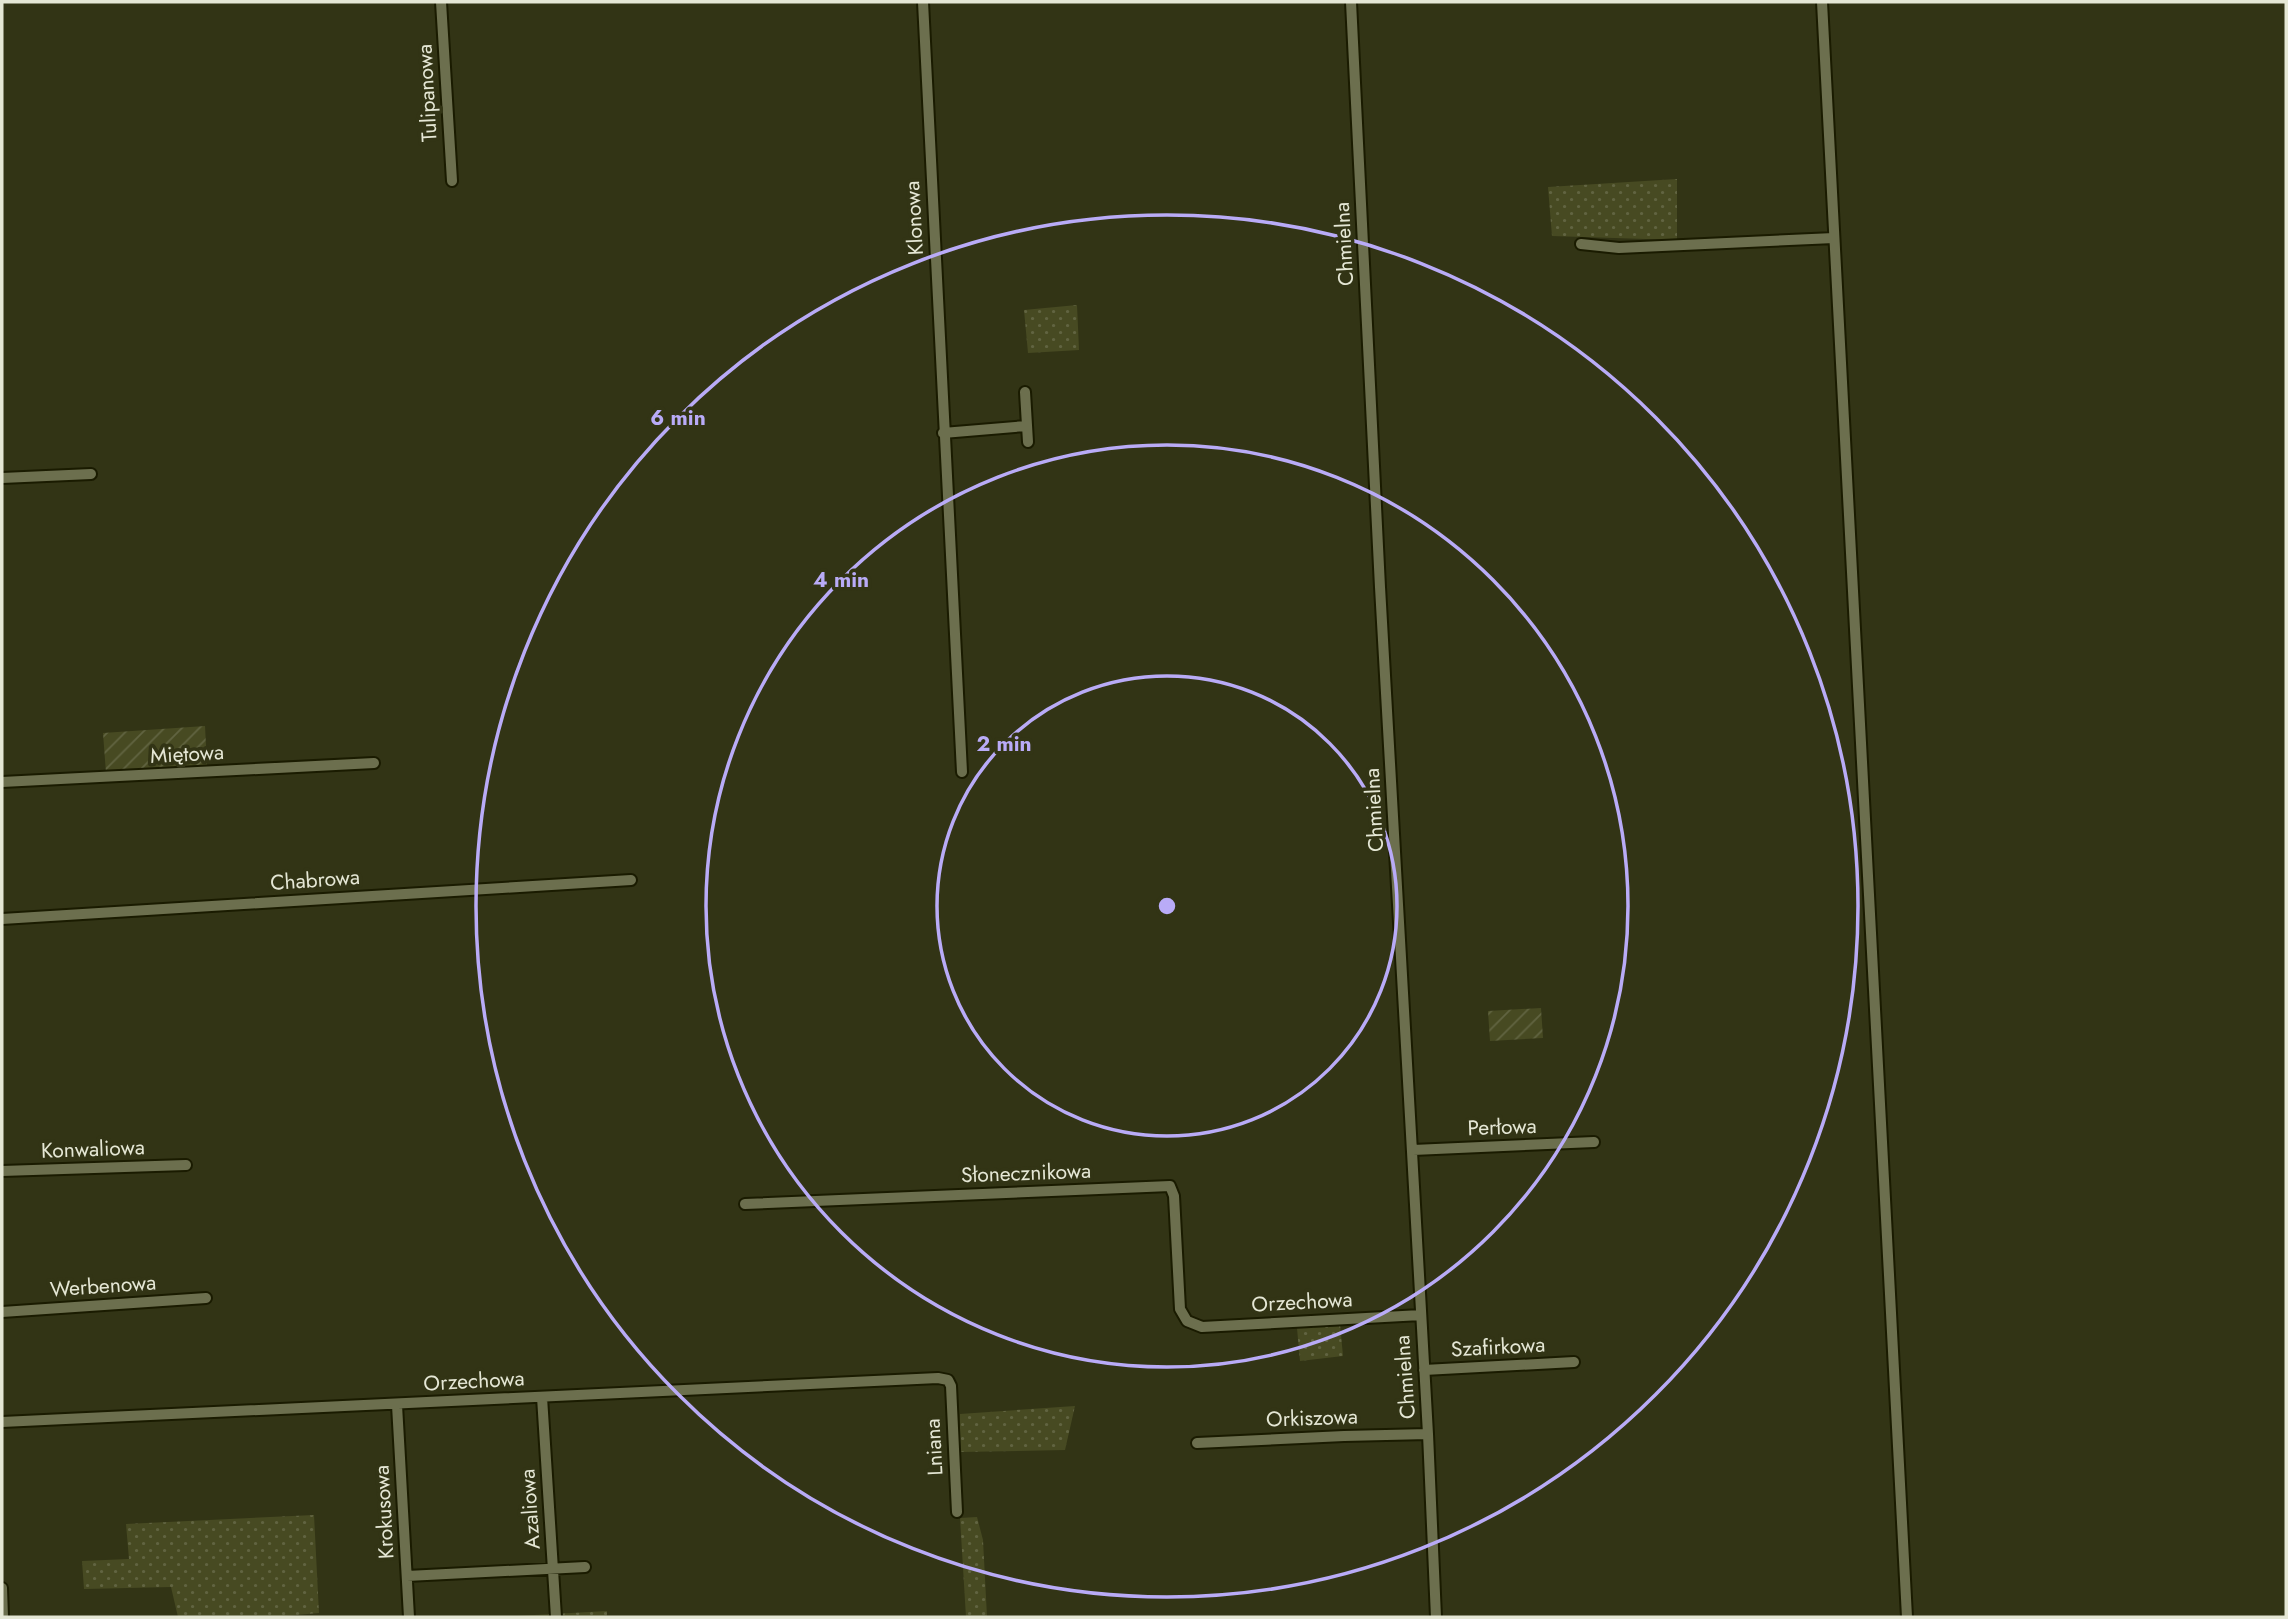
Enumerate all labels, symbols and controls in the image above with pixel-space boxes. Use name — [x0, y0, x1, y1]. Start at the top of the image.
street label: Tulipanowa — [409, 43, 445, 143]
street label: Klonowa — [897, 180, 931, 256]
street label: Chmielna — [1327, 201, 1361, 287]
text: 6 min — [650, 403, 706, 433]
text: 4 min — [813, 565, 869, 595]
text: 2 min — [976, 729, 1032, 759]
street label: Miętowa — [149, 737, 225, 771]
street label: Chmielna — [1357, 767, 1391, 853]
street label: Chabrowa — [269, 862, 361, 898]
centre of rings — [1155, 894, 1179, 918]
street label: Perłowa — [1467, 1111, 1537, 1143]
street label: Konwaliowa — [41, 1132, 145, 1166]
street label: Słonecznikowa — [960, 1156, 1092, 1190]
street label: Werbenowa — [49, 1267, 157, 1305]
street label: Orzechowa — [1251, 1284, 1353, 1320]
street label: Szafirkowa — [1450, 1330, 1546, 1364]
street label: Chmielna — [1387, 1334, 1423, 1420]
street label: Orzechowa — [423, 1363, 525, 1399]
street label: Orkiszowa — [1266, 1401, 1358, 1435]
street label: Lniana — [918, 1418, 950, 1476]
street label: Krokusowa — [367, 1464, 401, 1560]
street label: Azaliowa — [512, 1468, 548, 1550]

